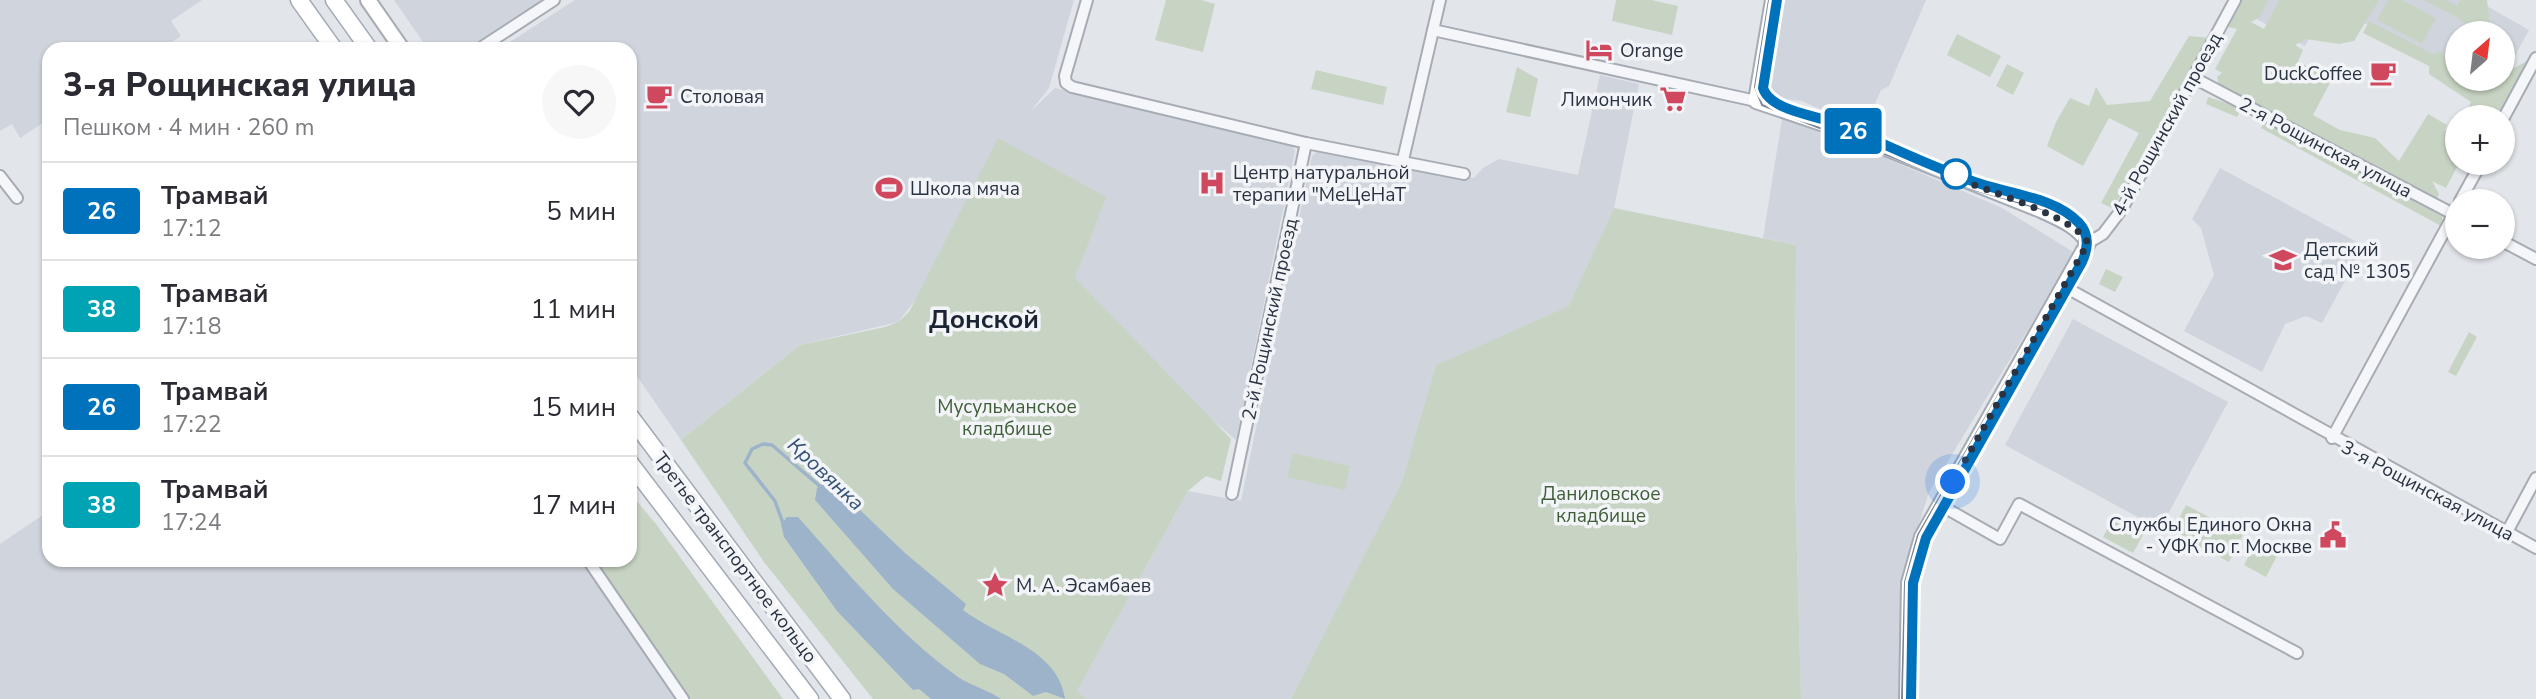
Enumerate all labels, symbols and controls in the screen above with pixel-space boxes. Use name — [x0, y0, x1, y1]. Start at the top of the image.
north arrow — [2445, 21, 2515, 91]
map controls — [2445, 21, 2515, 259]
street label: 4-й Рощинский проезд — [2106, 28, 2228, 221]
hotel icon: Orange — [1584, 35, 1614, 65]
place label: Orange — [1620, 38, 1683, 64]
cafe icon: DuckCoffee — [2368, 58, 2398, 88]
place label: DuckCoffee — [2264, 61, 2362, 87]
text: 3-я Рощинская улица — [63, 63, 417, 108]
button: heart — [542, 65, 616, 139]
cafe icon: Столовая — [644, 81, 674, 111]
place label: Столовая — [680, 84, 764, 110]
supermarket icon: Лимончик — [1658, 84, 1688, 114]
place label: Лимончик — [1561, 87, 1652, 113]
street label: 2-я Рощинская улица — [2235, 91, 2417, 205]
button: + — [2445, 105, 2515, 175]
line badge: 26 — [1822, 108, 1884, 154]
text: Пешком · 4 мин · 260 m — [63, 112, 314, 143]
text: 26 — [1839, 115, 1867, 147]
unlabelled marker — [1941, 159, 1971, 189]
place label: Центр натуральной терапии "МеЦеНаТ — [1233, 160, 1410, 208]
hospital icon: Центр натуральной терапии "МеЦеНаТ — [1197, 168, 1227, 198]
sports icon: Школа мяча — [874, 173, 904, 203]
place label: Школа мяча — [910, 176, 1020, 202]
text: Трамвай — [161, 178, 269, 213]
button: − — [2445, 189, 2515, 259]
text: 5 мин — [546, 194, 616, 229]
text: 26 — [87, 195, 116, 227]
text: 17:12 — [161, 213, 221, 244]
street label: 2-й Рощинский проезд — [1236, 216, 1304, 423]
place label: Детский сад № 1305 — [2304, 237, 2410, 285]
school or university icon: Детский сад № 1305 — [2268, 245, 2298, 275]
text: Трамвай — [161, 276, 269, 311]
text: 11 мин — [531, 292, 616, 327]
text: 38 — [87, 293, 116, 325]
district label: Донской — [929, 302, 1039, 337]
text: 17:18 — [161, 311, 221, 342]
text: Трамвай — [161, 374, 269, 409]
text: 15 мин — [531, 390, 616, 425]
text: 26 — [87, 391, 116, 423]
park label: Мусульманское кладбище — [937, 394, 1077, 442]
text: 17:22 — [161, 409, 221, 440]
water label: Кровянка — [782, 431, 870, 517]
street label: 3-я Рощинская улица — [2337, 434, 2519, 548]
street label: Третье транспортное кольцо — [647, 447, 823, 668]
your location — [1935, 464, 1970, 499]
text: Трамвай — [161, 472, 269, 507]
park label: Даниловское кладбище — [1541, 481, 1661, 529]
text: 17 мин — [531, 488, 616, 523]
text: 38 — [87, 489, 116, 521]
text: 17:24 — [161, 507, 221, 538]
place label: Службы Единого Окна - УФК по г. Москве — [2109, 512, 2312, 560]
public building icon: Службы Единого Окна - УФК по г. Москве — [2318, 520, 2348, 550]
place icon: М. А. Эсамбаев — [980, 570, 1010, 600]
place label: М. А. Эсамбаев — [1016, 573, 1151, 599]

